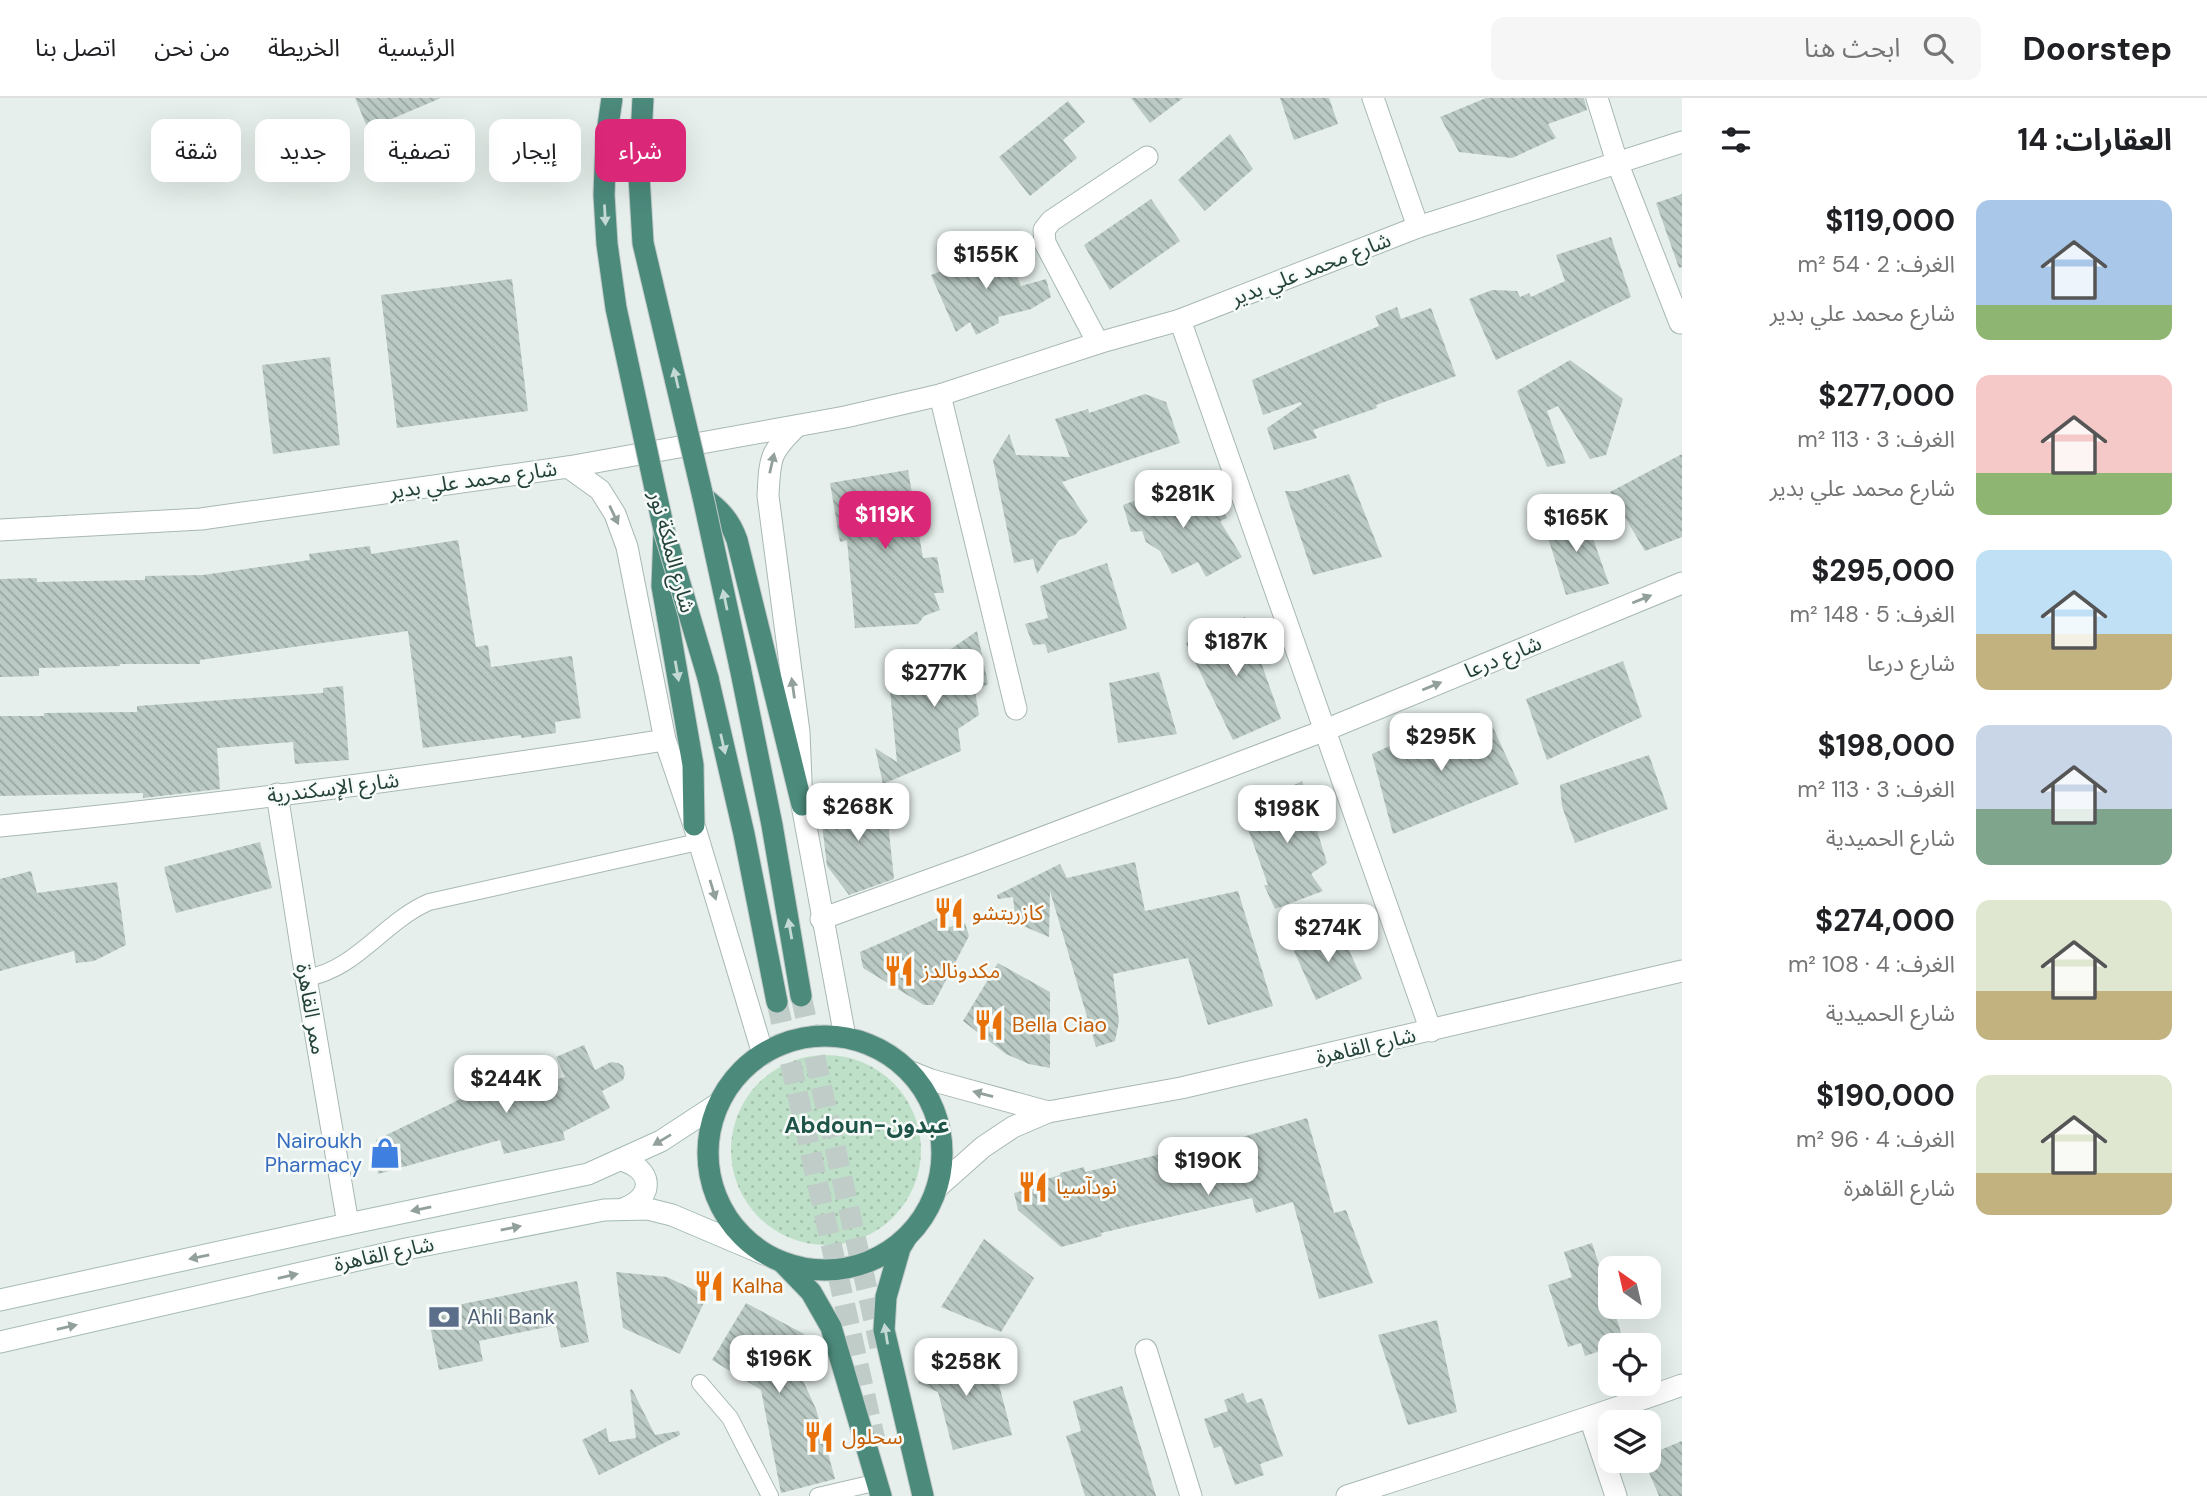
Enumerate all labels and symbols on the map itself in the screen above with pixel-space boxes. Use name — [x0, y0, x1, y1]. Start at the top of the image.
one-way arrow — [600, 204, 611, 226]
street label: شارع محمد علي بدير — [1226, 226, 1396, 314]
pin: $155K — [937, 232, 1035, 291]
one-way arrow — [670, 367, 681, 389]
one-way arrow — [767, 452, 778, 474]
street label: شارع محمد علي بدير — [386, 454, 559, 508]
pin: $281K — [1134, 470, 1232, 530]
street label: شارع الملكة نور — [641, 487, 702, 616]
pin: $119K — [836, 491, 934, 551]
pin: $165K — [1527, 494, 1625, 554]
one-way arrow — [608, 505, 620, 525]
one-way arrow — [720, 589, 731, 611]
one-way arrow — [1632, 594, 1653, 605]
pin: $187K — [1187, 618, 1285, 678]
street label: شارع درعا — [1460, 629, 1546, 686]
pin: $277K — [885, 650, 983, 709]
one-way arrow — [672, 660, 683, 682]
one-way arrow — [787, 677, 798, 699]
one-way arrow — [1421, 681, 1442, 692]
pin: $295K — [1392, 714, 1490, 773]
one-way arrow — [718, 733, 729, 755]
street label: شارع الإسكندرية — [265, 766, 401, 811]
pin: $268K — [809, 784, 907, 843]
pin: $198K — [1238, 786, 1336, 845]
one-way arrow — [708, 880, 718, 901]
restaurant icon: كازريتشو — [932, 896, 966, 930]
place label: كازريتشو — [972, 899, 1044, 927]
pin: $274K — [1279, 904, 1377, 964]
one-way arrow — [784, 918, 795, 940]
restaurant icon: مكدونالدز — [882, 954, 916, 988]
place label: مكدونالدز — [921, 957, 1000, 985]
street label: ممر القاهرة — [289, 961, 333, 1057]
restaurant icon: Bella Ciao — [972, 1008, 1006, 1042]
place label: Bella Ciao — [1012, 1011, 1107, 1039]
street label: شارع القاهرة — [1313, 1021, 1419, 1072]
pin: $244K — [457, 1056, 555, 1115]
one-way arrow — [971, 1088, 993, 1099]
district label: Abdoun-عبدون — [784, 1110, 950, 1140]
place label: Nairoukh Pharmacy — [265, 1127, 362, 1179]
one-way arrow — [652, 1133, 671, 1146]
shop icon: Nairoukh Pharmacy — [368, 1136, 402, 1170]
pin: $190K — [1159, 1138, 1257, 1197]
restaurant icon: نودآسيا — [1016, 1170, 1050, 1204]
place label: نودآسيا — [1056, 1173, 1117, 1201]
one-way arrow — [410, 1203, 432, 1214]
one-way arrow — [500, 1222, 522, 1233]
street label: شارع القاهرة — [331, 1230, 437, 1279]
one-way arrow — [188, 1251, 210, 1262]
north arrow — [1598, 1256, 1661, 1320]
restaurant icon: Kalha — [692, 1269, 726, 1303]
one-way arrow — [277, 1270, 299, 1281]
place label: Kalha — [732, 1272, 783, 1300]
bank icon: Ahli Bank — [427, 1300, 461, 1334]
place label: Ahli Bank — [467, 1303, 555, 1331]
one-way arrow — [56, 1321, 78, 1332]
one-way arrow — [880, 1323, 891, 1345]
pin: $196K — [730, 1336, 828, 1395]
pin: $258K — [917, 1338, 1015, 1398]
restaurant icon: سحلول — [802, 1420, 836, 1454]
place label: سحلول — [842, 1423, 903, 1451]

